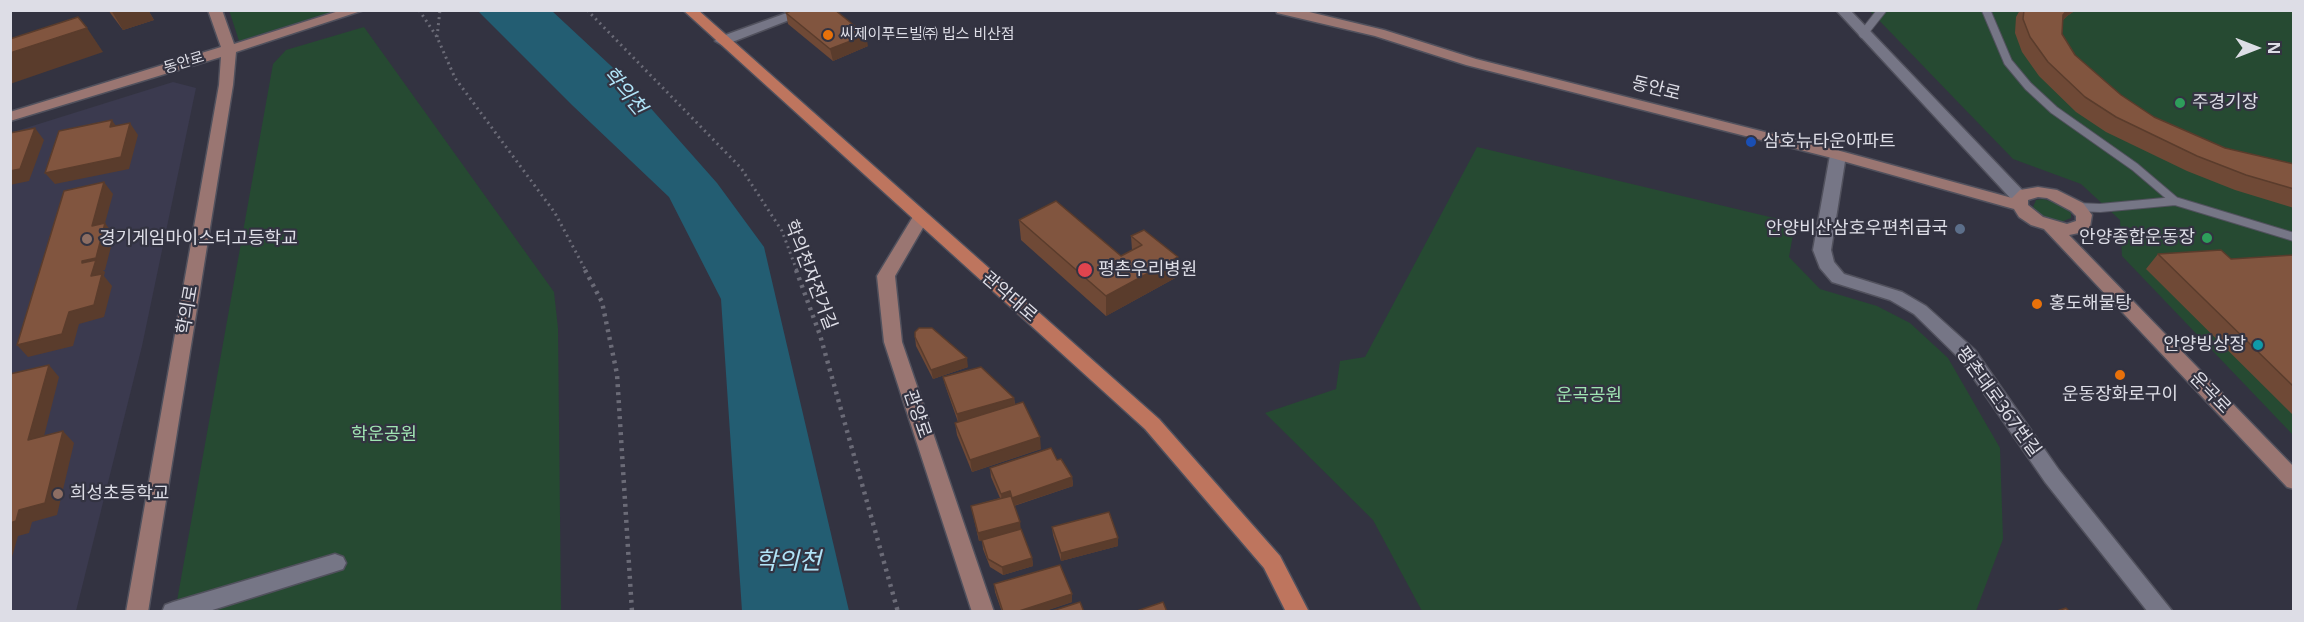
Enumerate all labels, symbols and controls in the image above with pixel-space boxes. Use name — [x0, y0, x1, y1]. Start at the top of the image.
north arrow — [2226, 18, 2286, 78]
place label: 씨제이푸드빌㈜ 빕스 비산점 — [840, 26, 1015, 44]
marker: 씨제이푸드빌㈜ 빕스 비산점 — [821, 28, 835, 42]
text: N — [2263, 41, 2285, 55]
street label: 동안로 — [162, 48, 206, 78]
water label: 학의천 — [597, 62, 651, 120]
street label: 동안로 — [1629, 73, 1683, 105]
place label: 주경기장 — [2192, 92, 2258, 114]
marker: 주경기장 — [2173, 96, 2187, 110]
place label: 삼호뉴타운아파트 — [1763, 131, 1895, 153]
marker: 삼호뉴타운아파트 — [1744, 135, 1758, 149]
street label: 학의천자전거길 — [779, 217, 841, 333]
place label: 안양비산삼호우편취급국 — [1766, 218, 1948, 240]
marker: 안양비산삼호우편취급국 — [1953, 222, 1967, 236]
place label: 안양종합운동장 — [2079, 227, 2195, 249]
place label: 경기게임마이스터고등학교 — [99, 228, 298, 250]
marker: 안양종합운동장 — [2200, 231, 2214, 245]
marker: 경기게임마이스터고등학교 — [80, 232, 94, 246]
place label: 평촌우리병원 — [1098, 259, 1197, 281]
marker: 평촌우리병원 — [1076, 261, 1094, 279]
street label: 관악대로 — [977, 267, 1041, 327]
street label: 학의로 — [173, 284, 203, 336]
place label: 홍도해물탕 — [2049, 293, 2132, 315]
marker: 홍도해물탕 — [2030, 297, 2044, 311]
place label: 안양빙상장 — [2163, 334, 2246, 356]
marker: 안양빙상장 — [2251, 338, 2265, 352]
street label: 평촌대로367번길 — [1951, 343, 2045, 461]
marker: 운동장화로구이 — [2113, 368, 2127, 382]
street label: 운곡로 — [2185, 368, 2235, 418]
place label: 운동장화로구이 — [2062, 384, 2178, 406]
park label: 운곡공원 — [1556, 385, 1622, 407]
street label: 관양로 — [899, 387, 935, 441]
park label: 학운공원 — [351, 424, 417, 446]
place label: 희성초등학교 — [70, 483, 169, 505]
marker: 희성초등학교 — [51, 487, 65, 501]
water label: 학의천 — [755, 548, 821, 576]

